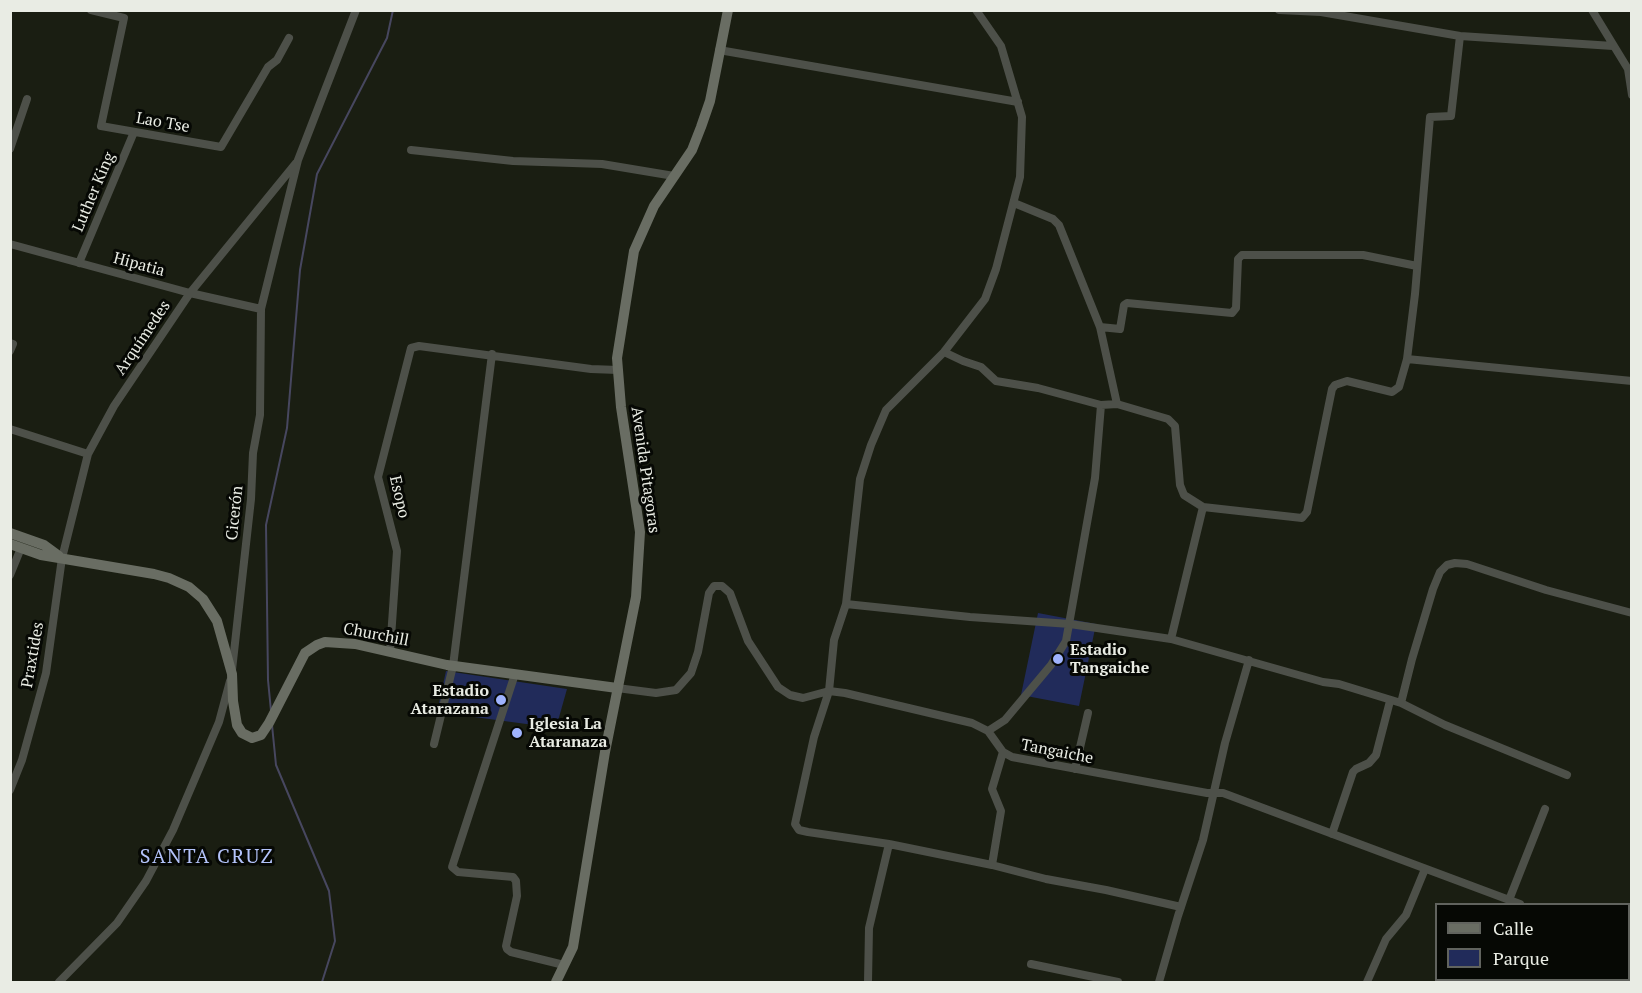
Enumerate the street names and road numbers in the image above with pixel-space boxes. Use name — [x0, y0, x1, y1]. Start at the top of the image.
street label: Lao Tse — [135, 109, 191, 137]
street label: Luther King — [69, 149, 119, 235]
street label: Hipatia — [111, 249, 167, 281]
street label: Arquímedes — [111, 297, 175, 379]
street label: Avenida Pitagoras — [627, 405, 663, 535]
street label: Esopo — [385, 474, 413, 520]
street label: Cicerón — [223, 485, 247, 541]
street label: Churchill — [342, 619, 410, 651]
street label: Praxtides — [18, 621, 48, 689]
street label: Tangaiche — [1019, 736, 1095, 768]

